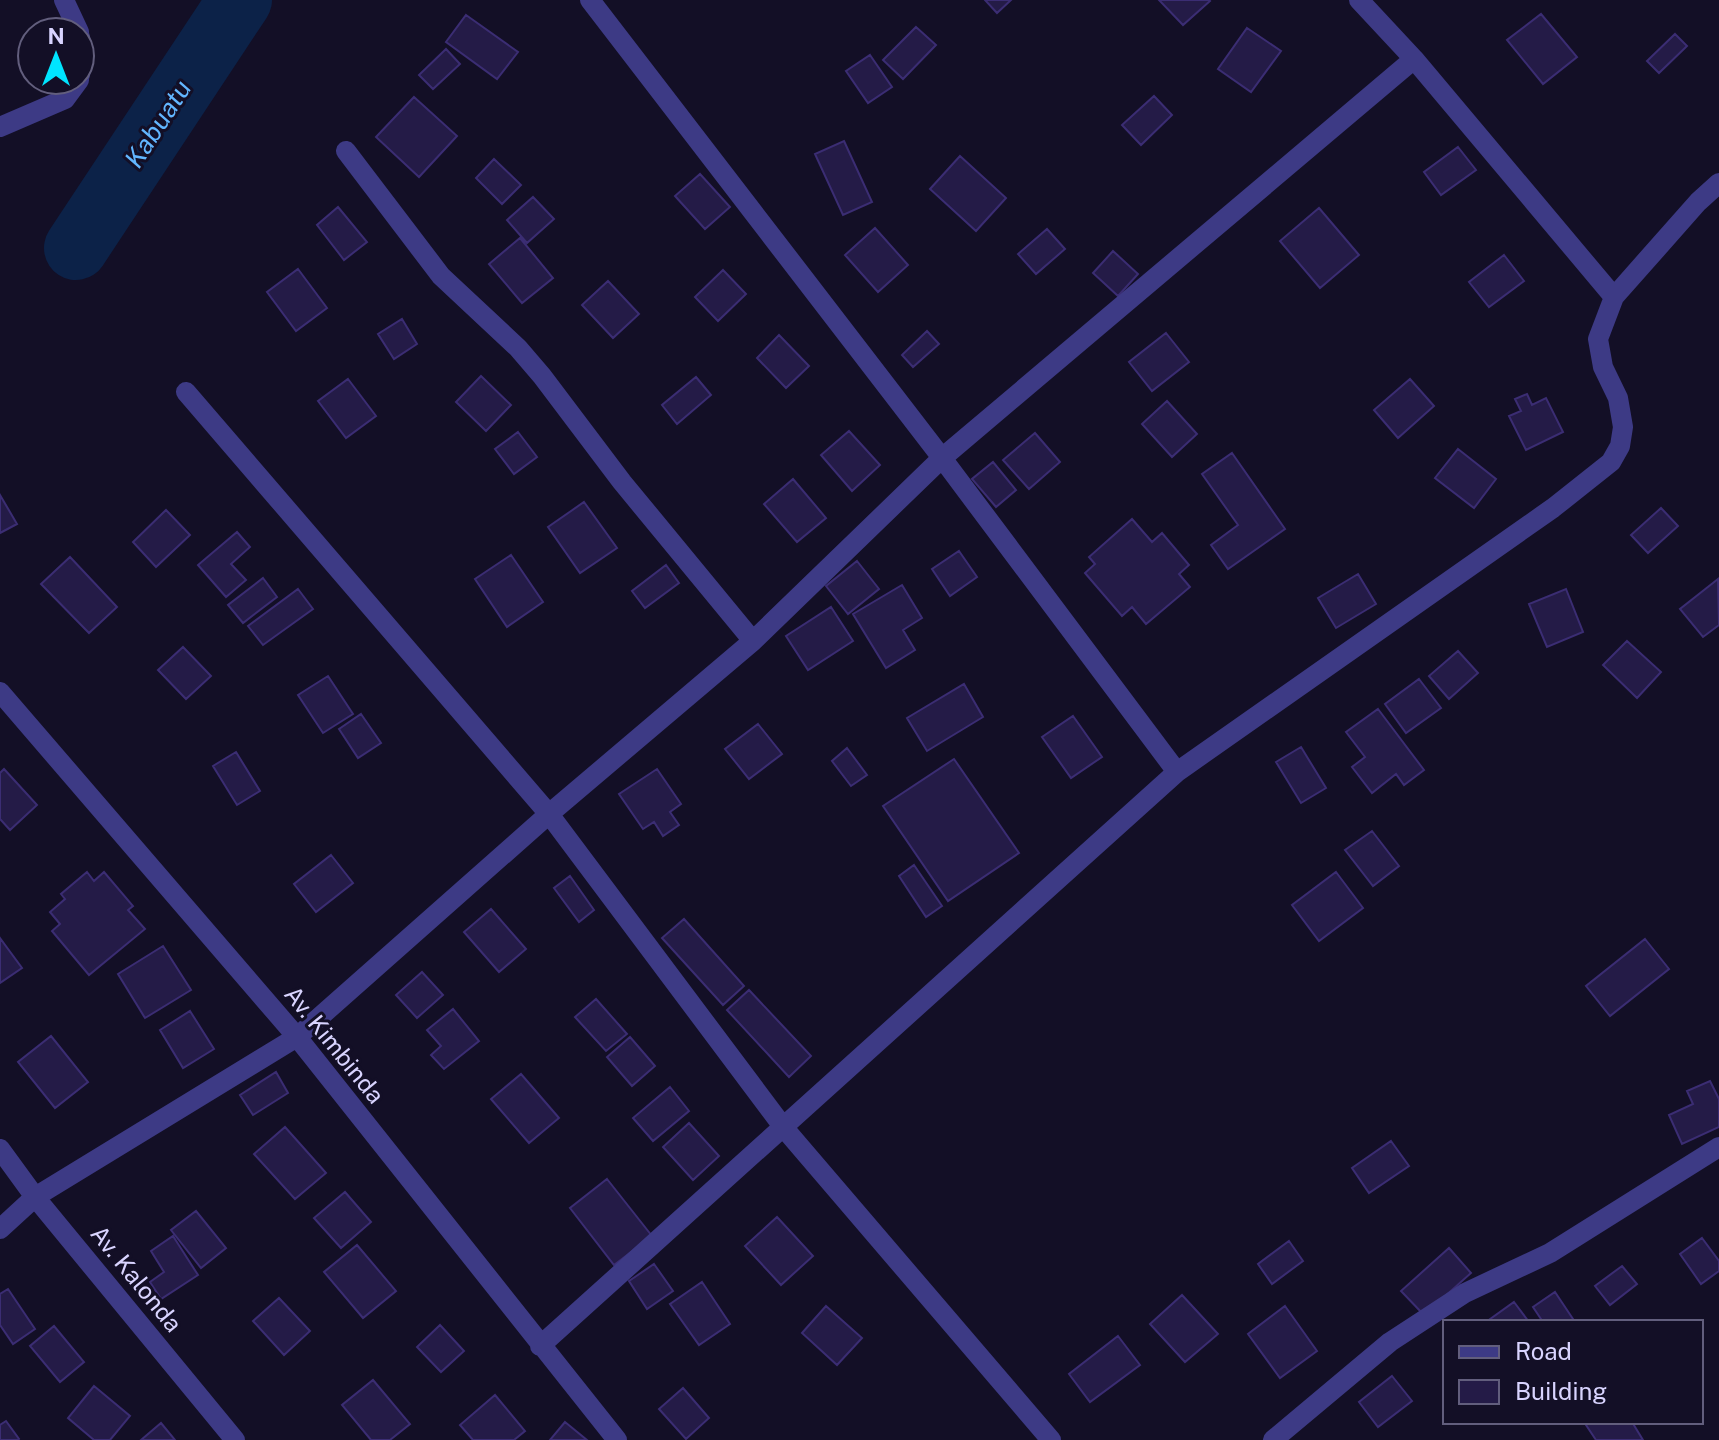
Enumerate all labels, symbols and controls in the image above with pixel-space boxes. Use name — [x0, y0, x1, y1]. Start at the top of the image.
north arrow — [16, 16, 96, 96]
text: N — [47, 23, 65, 49]
water label: Kabuatu — [118, 74, 197, 173]
street label: Av. Kimbinda — [279, 980, 391, 1109]
street label: Av. Kalonda — [85, 1220, 188, 1337]
legend — [1443, 1320, 1703, 1424]
text: Road — [1515, 1337, 1572, 1365]
text: Building — [1515, 1377, 1607, 1405]

